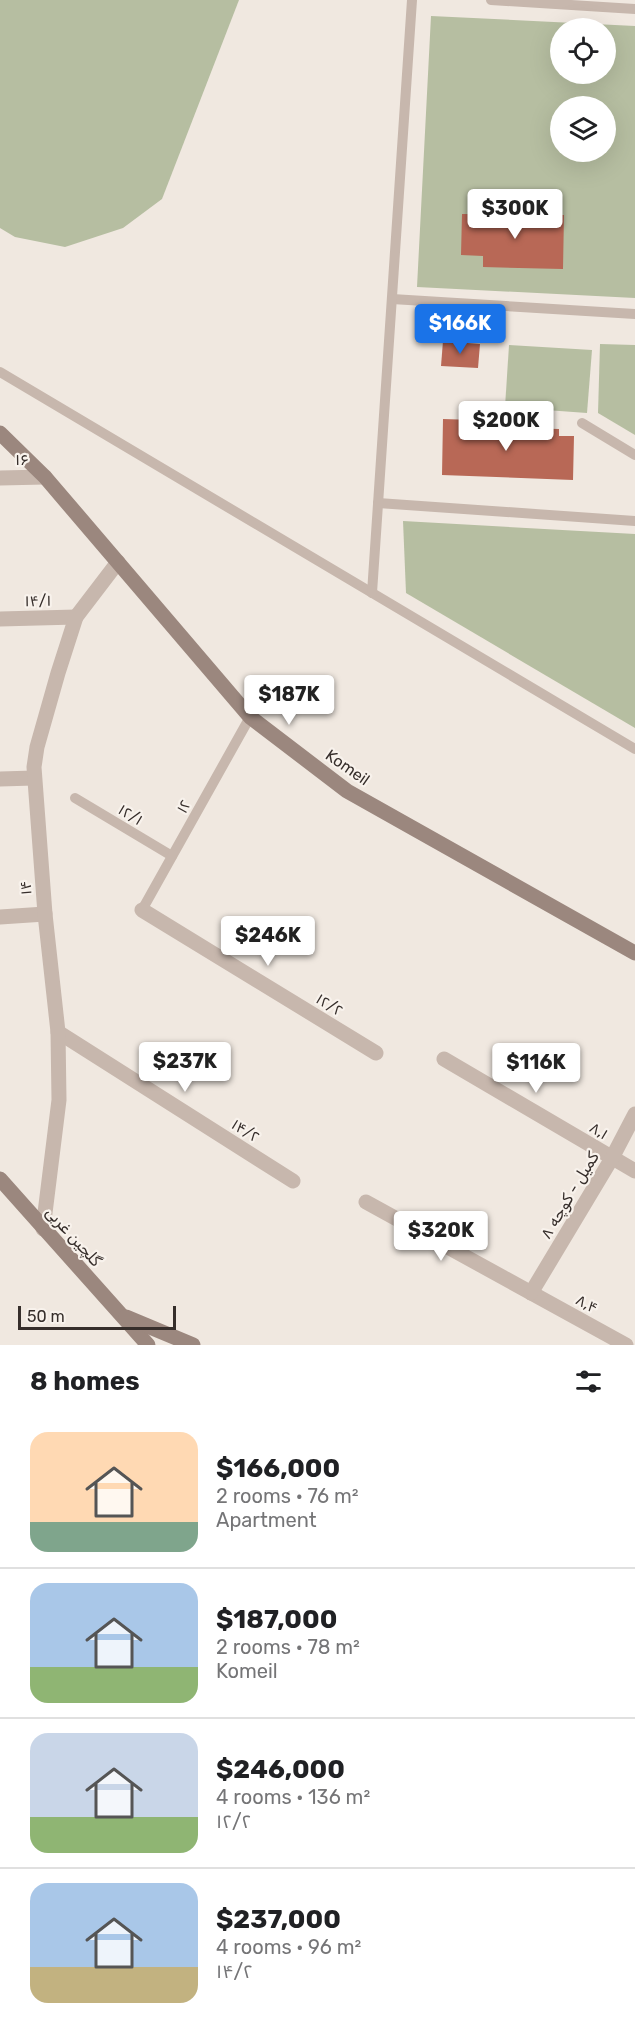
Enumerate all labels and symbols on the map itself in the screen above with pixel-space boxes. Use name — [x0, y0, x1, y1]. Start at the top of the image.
pin: $300K — [473, 189, 557, 240]
pin: $166K — [418, 304, 502, 355]
pin: $200K — [464, 401, 548, 452]
street label: ۱۶ — [15, 450, 29, 469]
street label: ۱۴/۱ — [25, 591, 51, 610]
pin: $187K — [247, 675, 331, 726]
street label: Komeil — [322, 745, 373, 789]
street label: ۱۲ — [172, 796, 195, 816]
street label: ۱۲/۱ — [115, 800, 147, 829]
street label: ۱۴ — [15, 880, 36, 896]
pin: $246K — [226, 916, 310, 967]
street label: ۱۲/۲ — [313, 989, 347, 1020]
pin: $237K — [143, 1042, 227, 1093]
pin: $116K — [494, 1043, 578, 1094]
street label: ۱۴/۲ — [228, 1115, 263, 1146]
street label: ۸٫۱ — [586, 1118, 612, 1143]
street label: کمیل - کوچه ۸ — [536, 1148, 604, 1243]
street label: گلچین غربی — [41, 1202, 106, 1272]
pin: $320K — [399, 1211, 483, 1262]
street label: ۸٫۴ — [572, 1290, 601, 1317]
scale bar — [18, 1303, 176, 1330]

